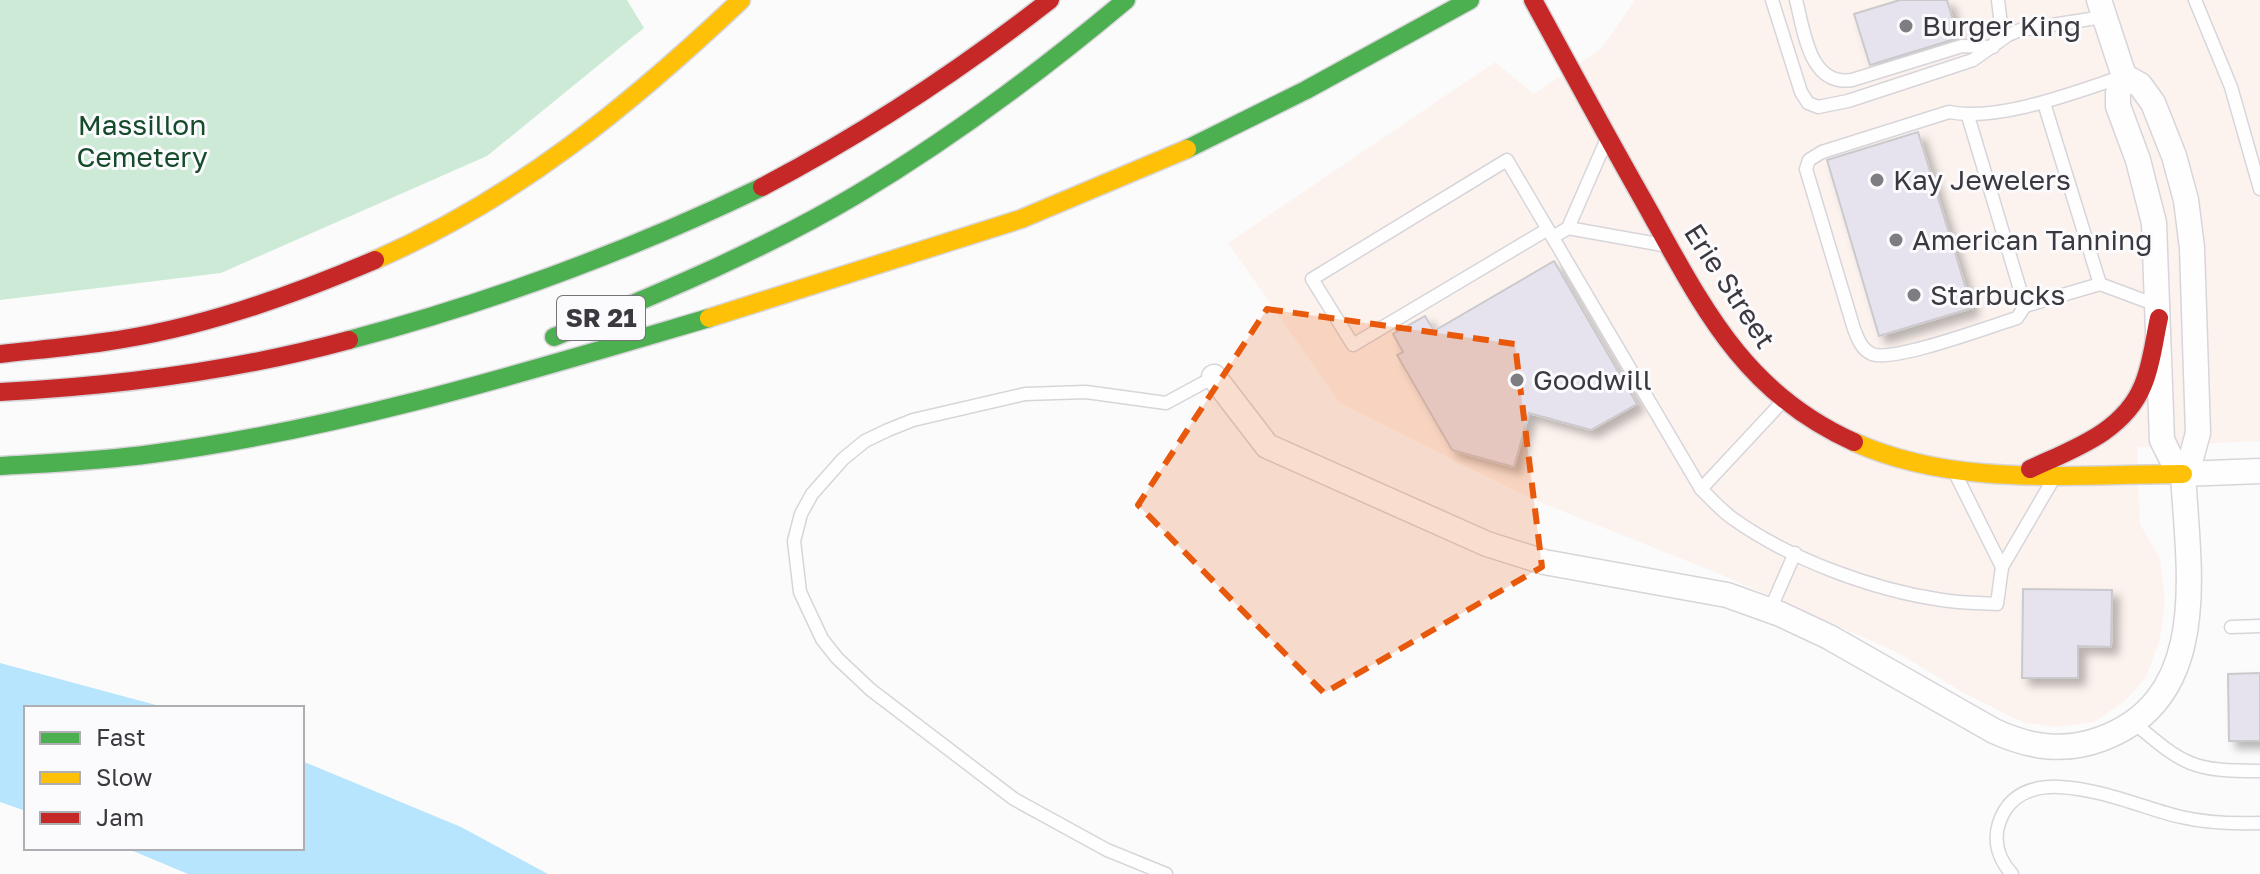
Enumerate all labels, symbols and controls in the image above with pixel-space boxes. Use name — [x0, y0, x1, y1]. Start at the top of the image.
place label: Burger King — [1922, 9, 2081, 42]
marker: Burger King — [1897, 17, 1915, 35]
park label: Massillon Cemetery — [76, 108, 208, 173]
place label: Kay Jewelers — [1893, 163, 2071, 196]
marker: Kay Jewelers — [1868, 171, 1886, 189]
street label: Erie Street — [1678, 217, 1783, 354]
place label: American Tanning — [1912, 223, 2153, 256]
marker: American Tanning — [1887, 231, 1905, 249]
place label: Starbucks — [1930, 278, 2065, 311]
marker: Starbucks — [1905, 286, 1923, 304]
road number: SR 21 — [557, 296, 645, 340]
place label: Goodwill — [1533, 363, 1652, 396]
marker: Goodwill — [1508, 371, 1526, 389]
legend — [24, 706, 304, 850]
text: Fast — [96, 722, 146, 751]
text: Slow — [96, 762, 152, 791]
text: Jam — [96, 802, 144, 831]

